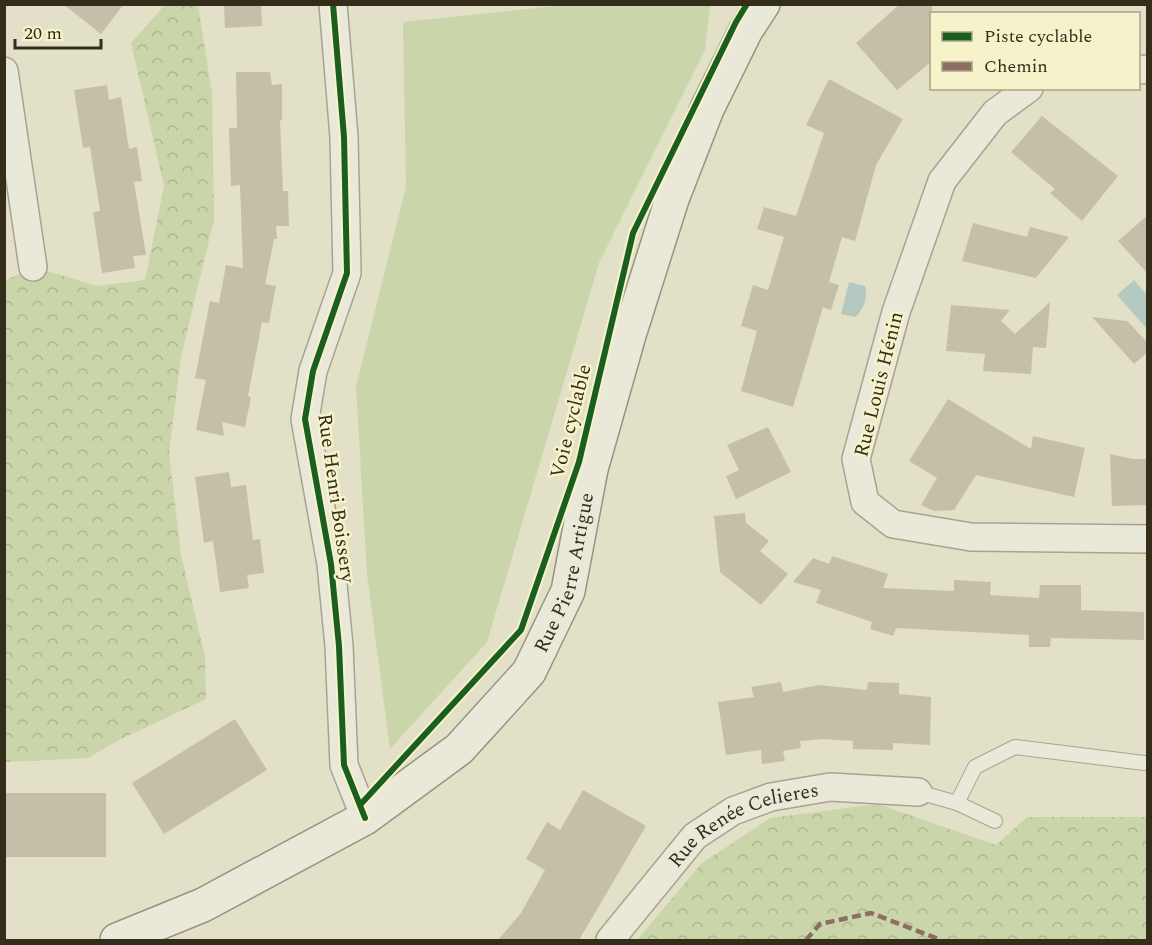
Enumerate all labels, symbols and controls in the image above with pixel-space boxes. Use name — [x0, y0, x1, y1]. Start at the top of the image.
scale bar — [15, 12, 100, 50]
legend — [930, 12, 1140, 90]
text: 20 m — [24, 20, 62, 47]
text: Piste cyclable — [984, 23, 1092, 50]
text: Chemin — [984, 53, 1048, 80]
street label: Rue Louis Hénin — [846, 308, 912, 460]
street label: Voie cyclable — [542, 361, 600, 481]
street label: Rue Henri Boissery — [309, 412, 363, 586]
street label: Rue Pierre Artigue — [526, 490, 602, 658]
street label: Rue Renée Celieres — [661, 775, 821, 874]

